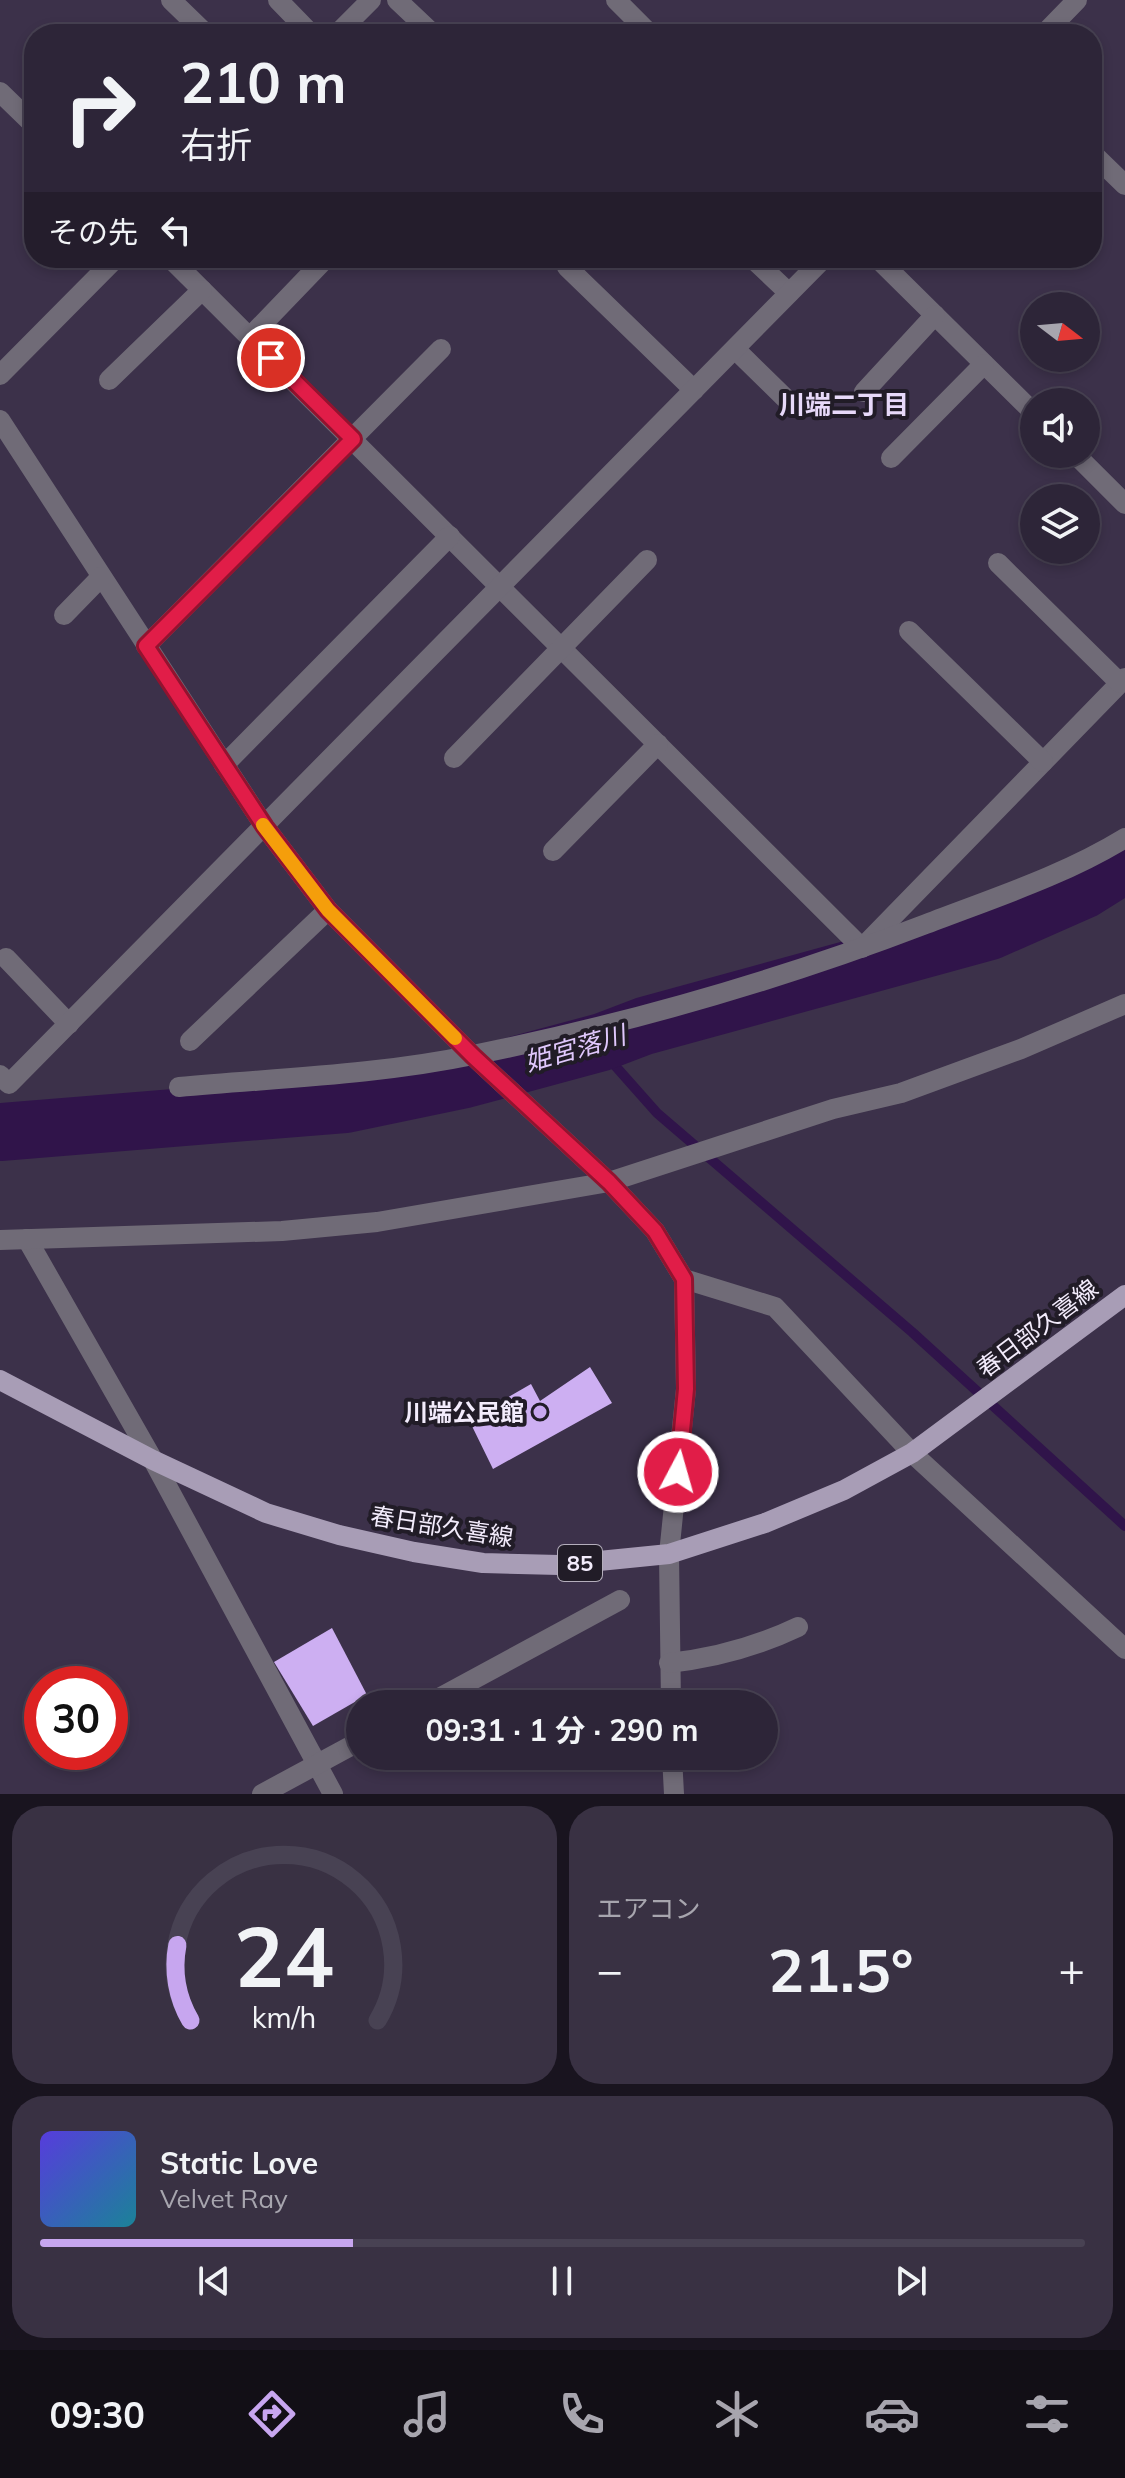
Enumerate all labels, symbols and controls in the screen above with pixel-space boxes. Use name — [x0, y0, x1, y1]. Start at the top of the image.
text: 210 m — [180, 47, 347, 117]
icon: right — [48, 56, 152, 160]
text: 右折 — [180, 122, 252, 167]
icon: left — [154, 208, 198, 252]
text: その先 — [48, 213, 138, 251]
north arrow — [1020, 292, 1100, 372]
map controls — [1020, 292, 1100, 564]
pin — [237, 324, 305, 392]
icon: arrive — [249, 336, 293, 380]
district label: 川端二丁目 — [779, 388, 909, 421]
button: sound — [1020, 388, 1100, 468]
button: layers — [1020, 484, 1100, 564]
water label: 姫宮落川 — [520, 1017, 632, 1078]
street label: 春日部久喜線 — [970, 1273, 1104, 1383]
place label: 川端公民館 — [404, 1397, 524, 1427]
marker: 川端公民館 — [531, 1403, 549, 1421]
position arrow — [636, 1430, 720, 1514]
street label: 春日部久喜線 — [369, 1500, 515, 1552]
road number: 85 — [558, 1545, 602, 1581]
speed limit sign: 30 — [24, 1666, 128, 1770]
text: 09:31 · 1 分 · 290 m — [426, 1711, 698, 1749]
text: エアコン — [597, 1892, 701, 1925]
text: 24 — [234, 1903, 334, 2008]
text: 21.5° — [768, 1932, 914, 2007]
text: − — [597, 1942, 623, 1997]
text: + — [1059, 1942, 1085, 1997]
text: km/h — [252, 1999, 317, 2035]
text: Static Love — [160, 2144, 318, 2182]
text: Velvet Ray — [160, 2182, 288, 2215]
icon: previous — [192, 2259, 236, 2303]
icon: pause — [540, 2259, 584, 2303]
icon: next — [889, 2259, 933, 2303]
icon: directions — [244, 2386, 300, 2442]
icon: music — [399, 2386, 455, 2442]
icon: phone — [554, 2386, 610, 2442]
icon: climate — [709, 2386, 765, 2442]
icon: car — [864, 2386, 920, 2442]
icon: filters — [1019, 2386, 1075, 2442]
text: 09:30 — [50, 2392, 145, 2437]

